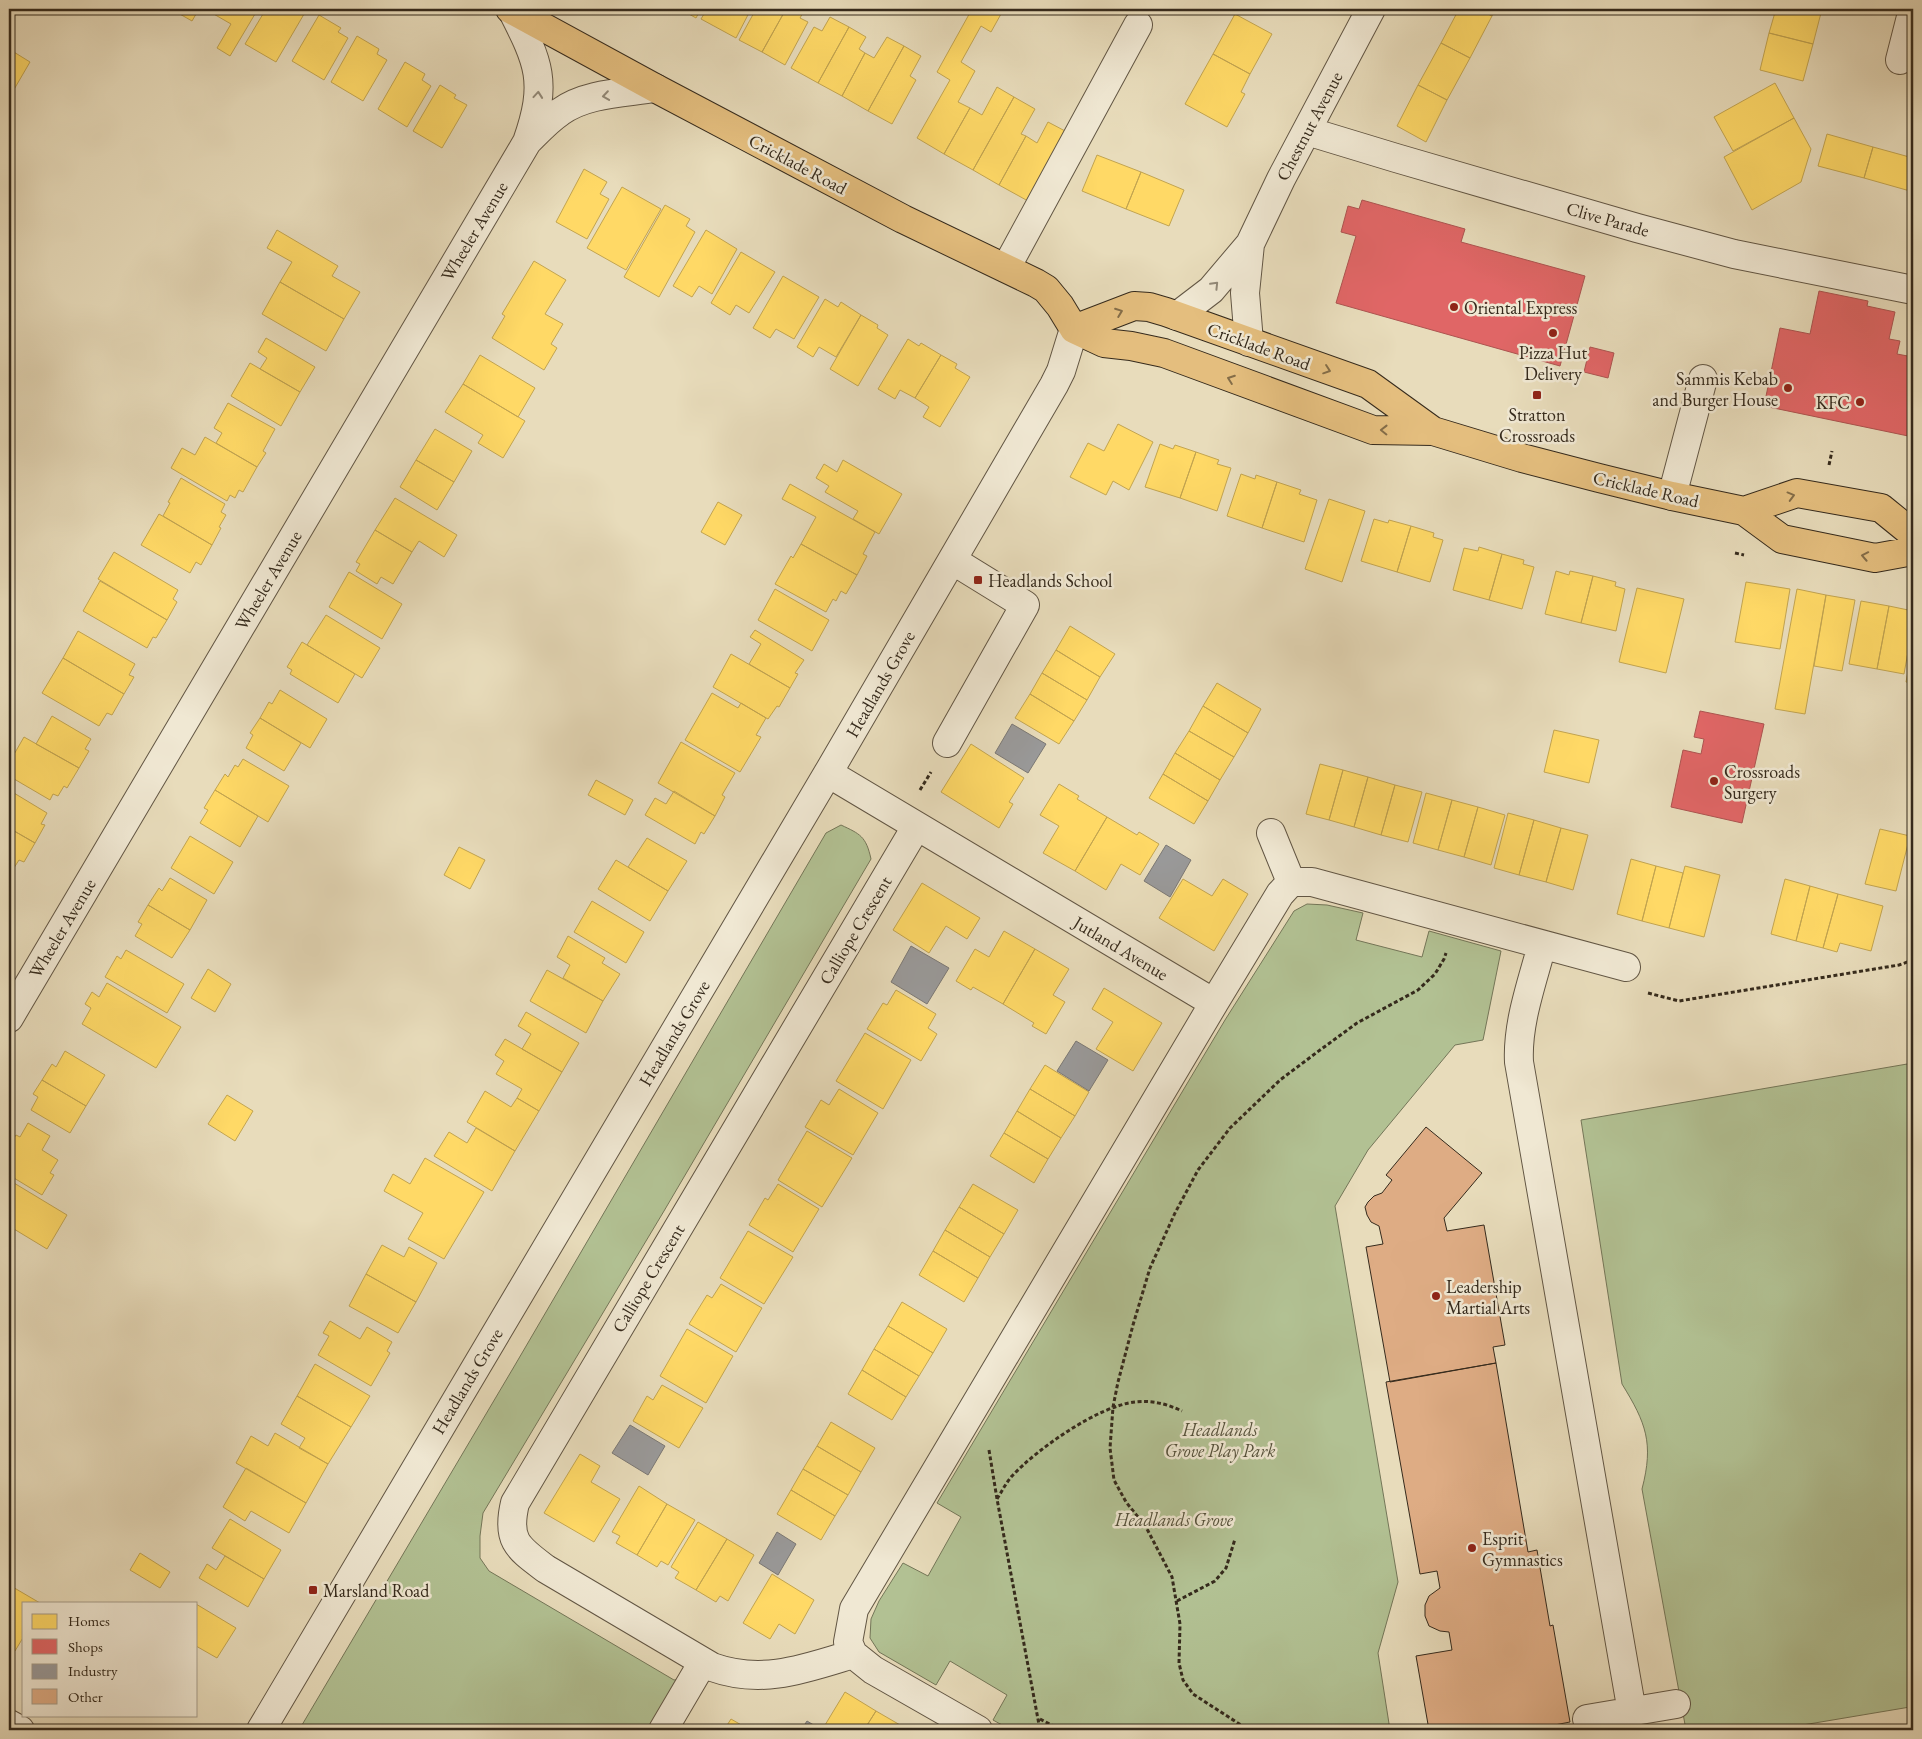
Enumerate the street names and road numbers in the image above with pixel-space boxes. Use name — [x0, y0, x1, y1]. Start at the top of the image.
street label: Chestnut Avenue — [1271, 67, 1347, 185]
street label: Cricklade Road — [745, 129, 852, 200]
street label: Wheeler Avenue — [435, 177, 513, 285]
street label: Clive Parade — [1564, 196, 1652, 242]
street label: Cricklade Road — [1204, 317, 1314, 376]
street label: Cricklade Road — [1591, 466, 1702, 513]
street label: Wheeler Avenue — [229, 526, 307, 634]
street label: Headlands Grove — [840, 626, 920, 742]
street label: Calliope Crescent — [814, 871, 897, 988]
street label: Wheeler Avenue — [23, 874, 101, 982]
street label: Jutland Avenue — [1068, 910, 1173, 985]
street label: Headlands Grove — [633, 976, 715, 1090]
street label: Calliope Crescent — [607, 1219, 690, 1336]
street label: Headlands Grove — [426, 1324, 508, 1438]

